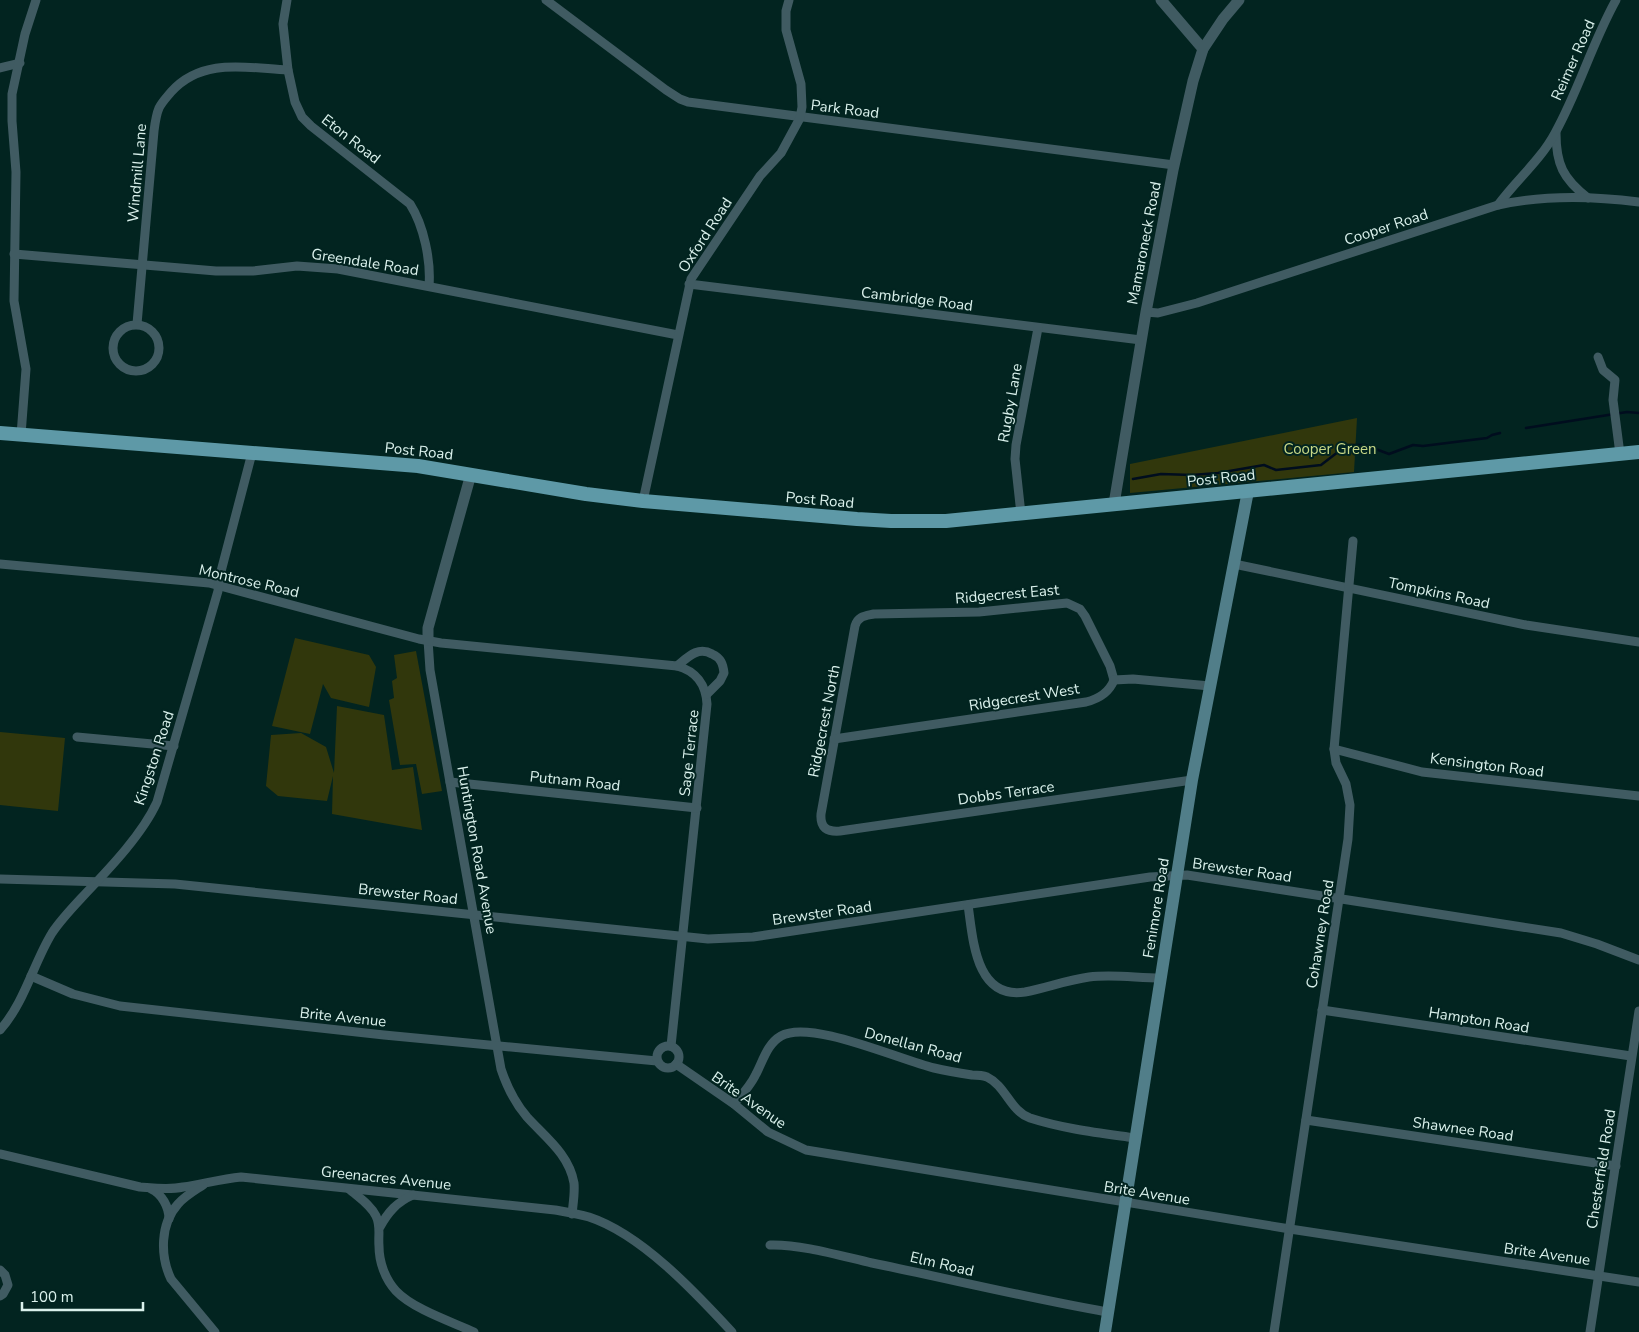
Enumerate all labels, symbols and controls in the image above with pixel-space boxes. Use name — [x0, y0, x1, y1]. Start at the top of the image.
street label: Reimer Road — [1546, 17, 1600, 103]
street label: Park Road — [810, 95, 880, 123]
street label: Eton Road — [317, 110, 385, 168]
street label: Windmill Lane — [123, 123, 151, 223]
street label: Mamaroneck Road — [1122, 180, 1166, 306]
street label: Oxford Road — [673, 194, 737, 276]
street label: Cooper Road — [1341, 204, 1431, 250]
street label: Greendale Road — [310, 244, 420, 280]
street label: Cambridge Road — [860, 282, 974, 316]
street label: Rugby Lane — [993, 362, 1027, 444]
street label: Post Road — [384, 437, 454, 465]
park label: Cooper Green — [1284, 439, 1376, 459]
street label: Post Road — [1186, 464, 1256, 492]
street label: Post Road — [785, 487, 855, 513]
street label: Montrose Road — [197, 560, 301, 602]
street label: Tompkins Road — [1386, 572, 1492, 614]
street label: Ridgecrest East — [954, 579, 1061, 609]
street label: Ridgecrest North — [803, 663, 845, 779]
street label: Ridgecrest West — [967, 678, 1081, 716]
street label: Kingston Road — [129, 708, 179, 808]
street label: Sage Terrace — [675, 709, 703, 797]
street label: Kensington Road — [1429, 748, 1545, 782]
street label: Huntington Road Avenue — [452, 765, 502, 936]
street label: Putnam Road — [529, 766, 621, 796]
street label: Dobbs Terrace — [956, 776, 1056, 810]
street label: Brewster Road — [1191, 853, 1293, 887]
street label: Fenimore Road — [1138, 857, 1174, 959]
street label: Cohawney Road — [1302, 878, 1338, 990]
street label: Brewster Road — [357, 879, 459, 909]
street label: Brewster Road — [771, 896, 873, 930]
street label: Hampton Road — [1427, 1002, 1531, 1038]
street label: Brite Avenue — [299, 1003, 387, 1031]
street label: Donellan Road — [862, 1022, 964, 1068]
street label: Brite Avenue — [708, 1067, 790, 1133]
street label: Chesterfield Road — [1582, 1108, 1620, 1230]
street label: Shawnee Road — [1411, 1112, 1515, 1146]
street label: Greenacres Avenue — [320, 1161, 452, 1195]
street label: Brite Avenue — [1102, 1176, 1192, 1210]
street label: Brite Avenue — [1503, 1238, 1592, 1270]
street label: Elm Road — [908, 1247, 976, 1281]
scale bar — [22, 1280, 144, 1312]
text: 100 m — [30, 1287, 74, 1307]

